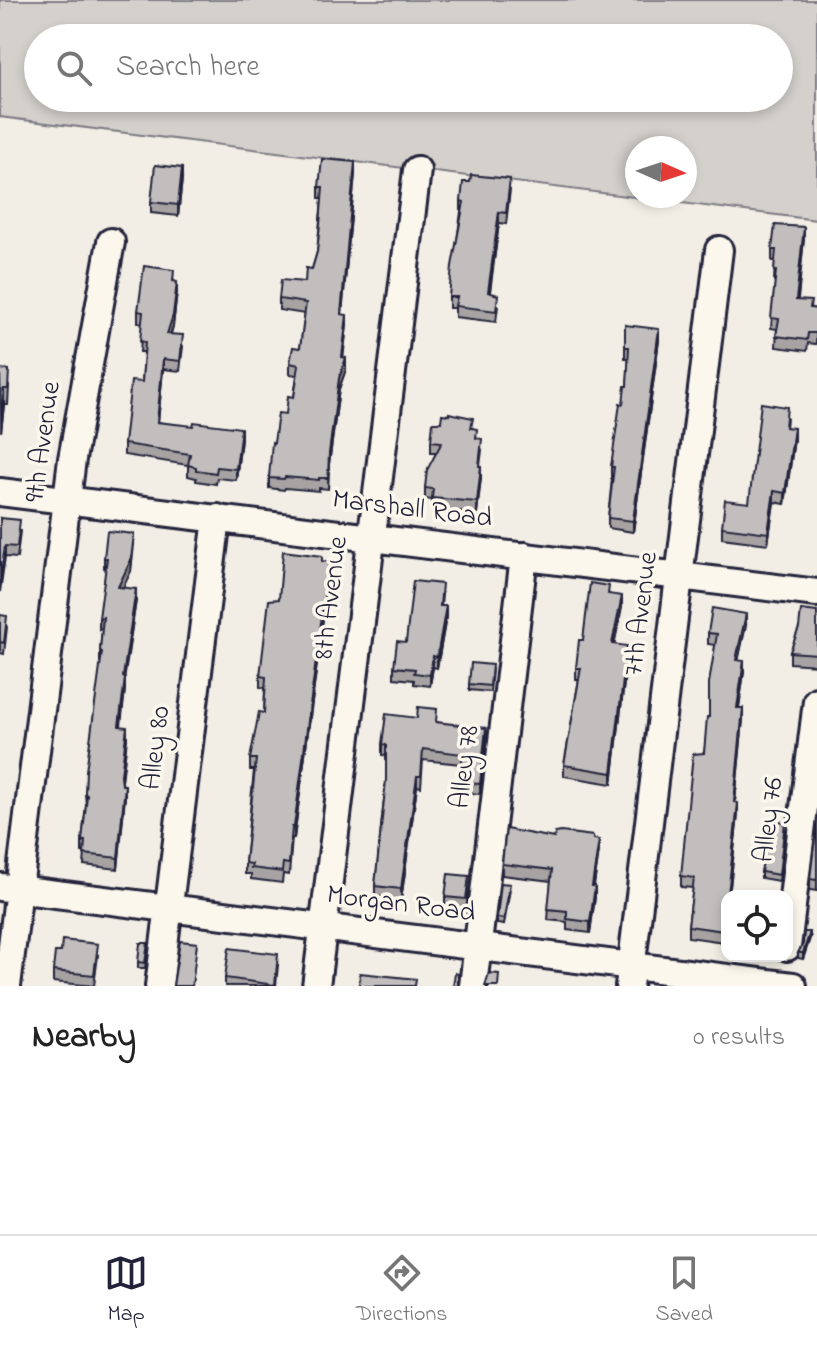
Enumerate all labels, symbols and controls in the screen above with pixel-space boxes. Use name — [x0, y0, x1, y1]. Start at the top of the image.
search box — [24, 24, 793, 112]
icon: search — [52, 46, 96, 90]
text: Search here — [116, 46, 260, 90]
north arrow — [625, 136, 697, 208]
street label: 9th Avenue — [15, 378, 73, 505]
street label: Marshall Road — [330, 480, 495, 540]
street label: 8th Avenue — [304, 534, 360, 662]
street label: 7th Avenue — [614, 549, 670, 679]
street label: Alley 80 — [132, 704, 182, 792]
street label: Alley 78 — [441, 723, 491, 811]
street label: Alley 76 — [744, 775, 796, 865]
street label: Morgan Road — [324, 876, 478, 934]
map controls — [721, 890, 793, 962]
button: locate — [721, 890, 793, 962]
text: Nearby — [32, 1013, 136, 1063]
text: 0 results — [693, 1019, 785, 1057]
tab: Map — [104, 1251, 148, 1331]
tab: Directions — [356, 1251, 447, 1331]
tab: Saved — [656, 1251, 713, 1331]

